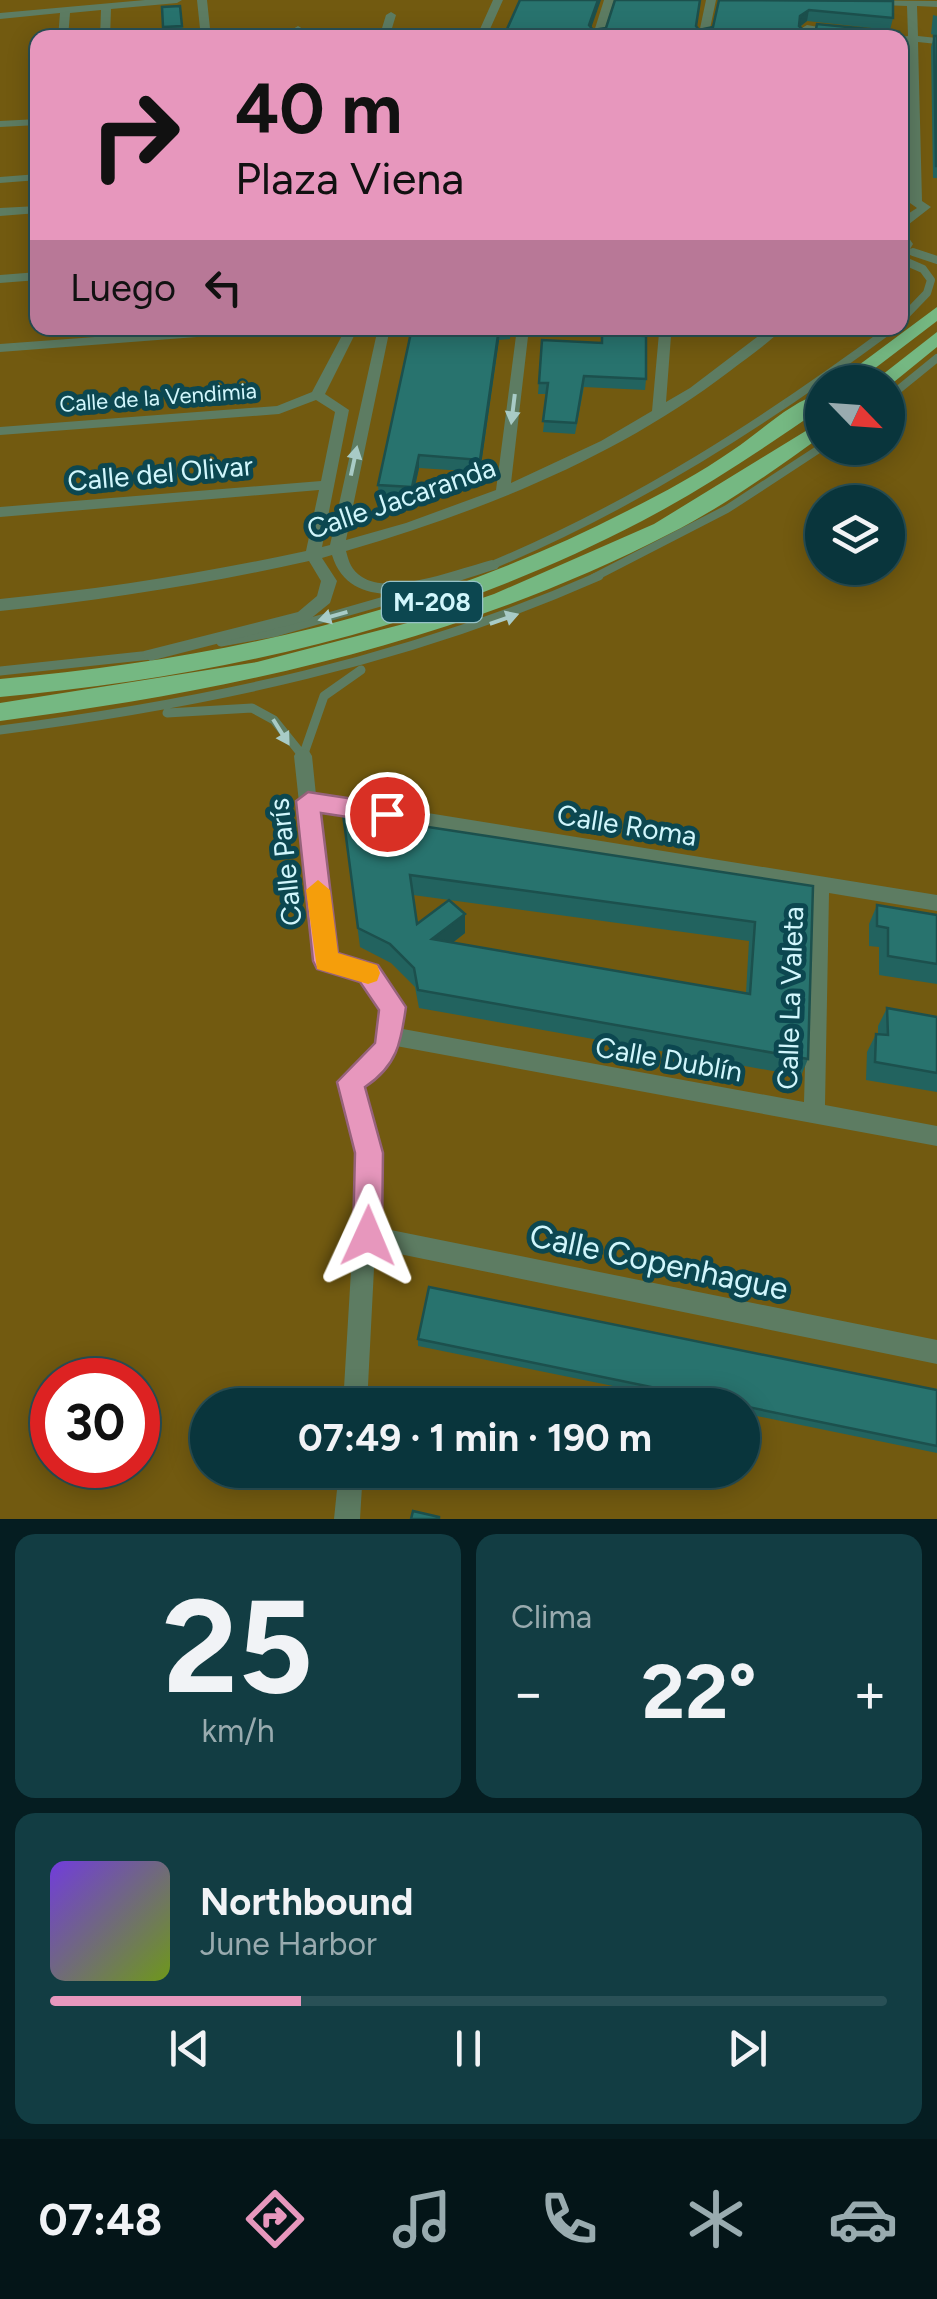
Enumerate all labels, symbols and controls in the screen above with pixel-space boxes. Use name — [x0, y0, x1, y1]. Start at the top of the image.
text: 40 m — [235, 66, 402, 151]
icon: right — [70, 70, 200, 200]
text: Plaza Viena — [235, 151, 464, 205]
icon: left — [196, 260, 251, 315]
text: Luego — [70, 265, 176, 311]
north arrow — [805, 365, 905, 465]
map controls — [805, 365, 905, 585]
street label: Calle de la Vendimia — [58, 377, 258, 418]
one-way arrow — [505, 394, 521, 425]
one-way arrow — [346, 445, 362, 476]
street label: Calle del Olivar — [66, 448, 255, 498]
street label: Calle Jacaranda — [302, 450, 500, 546]
button: layers — [805, 485, 905, 585]
road number: M-208 — [382, 582, 482, 622]
one-way arrow — [317, 609, 348, 624]
one-way arrow — [489, 611, 519, 626]
one-way arrow — [271, 719, 290, 746]
pin — [345, 772, 430, 857]
icon: arrive — [360, 787, 415, 842]
street label: Calle París — [261, 796, 309, 928]
street label: Calle Roma — [555, 797, 699, 853]
street label: Calle La Valeta — [770, 906, 810, 1090]
street label: Calle Dublín — [593, 1029, 745, 1089]
position arrow — [316, 1184, 420, 1288]
street label: Calle Copenhague — [526, 1216, 792, 1308]
speed limit sign: 30 — [30, 1358, 160, 1488]
text: 07:49 · 1 min · 190 m — [298, 1415, 652, 1461]
text: 25 — [163, 1569, 313, 1725]
text: Clima — [511, 1598, 592, 1636]
text: 22° — [641, 1647, 757, 1737]
text: − — [511, 1660, 545, 1726]
text: + — [853, 1660, 887, 1726]
text: km/h — [201, 1712, 275, 1750]
text: Northbound — [200, 1879, 413, 1925]
text: June Harbor — [200, 1925, 377, 1963]
icon: previous — [162, 2021, 217, 2076]
icon: pause — [441, 2021, 496, 2076]
icon: next — [720, 2021, 775, 2076]
icon: directions — [240, 2184, 310, 2254]
icon: music — [387, 2184, 457, 2254]
icon: phone — [534, 2184, 604, 2254]
icon: climate — [681, 2184, 751, 2254]
icon: car — [828, 2184, 898, 2254]
text: 07:48 — [39, 2192, 162, 2246]

